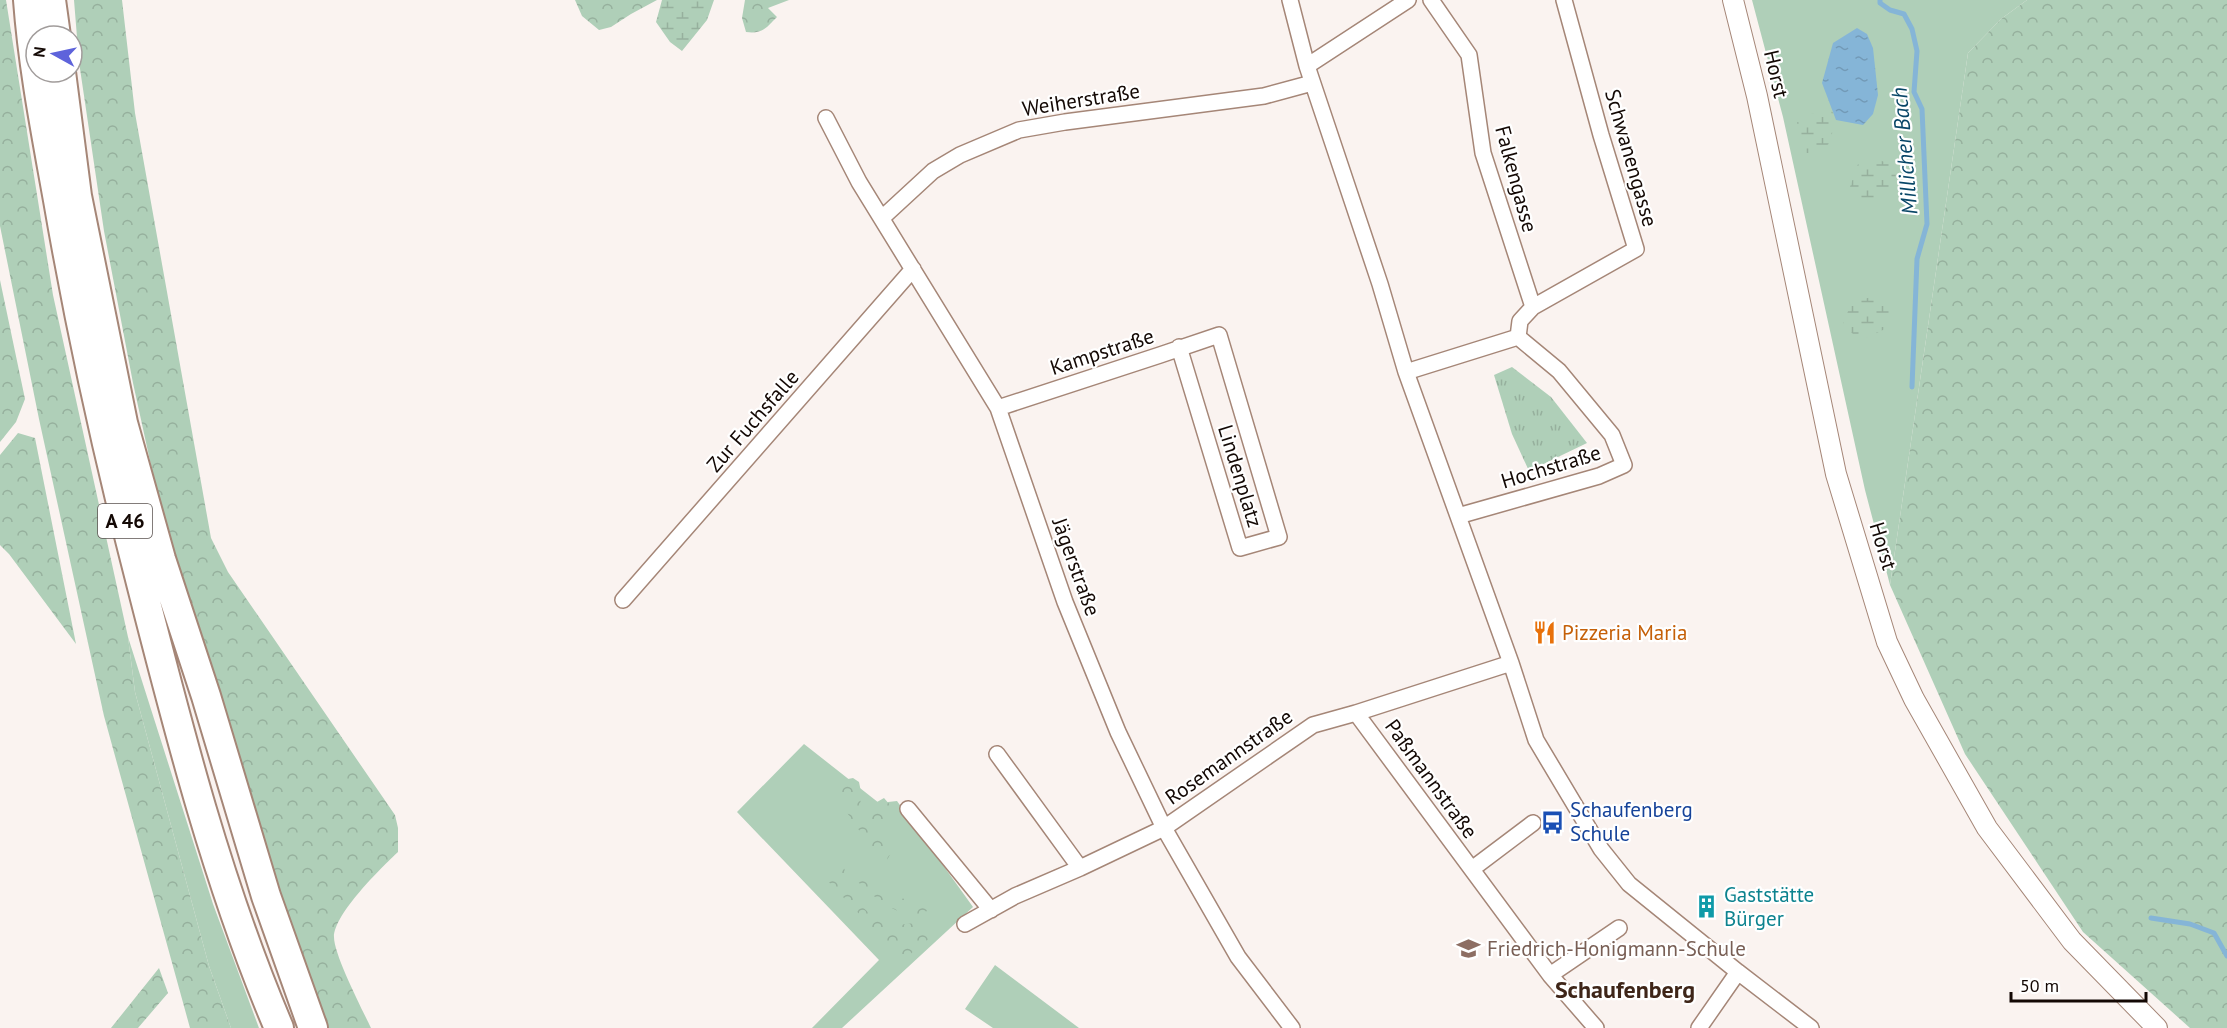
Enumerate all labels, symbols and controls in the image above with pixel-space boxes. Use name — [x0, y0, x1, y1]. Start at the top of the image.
north arrow — [24, 24, 84, 84]
text: N — [29, 45, 50, 59]
street label: Horst — [1758, 47, 1795, 101]
street label: Weiherstraße — [1020, 77, 1142, 122]
street label: Schwanengasse — [1599, 86, 1664, 230]
water label: Millicher Bach — [1884, 86, 1924, 216]
street label: Falkengasse — [1489, 123, 1544, 235]
street label: Kampstraße — [1046, 322, 1157, 381]
street label: Zur Fuchsfalle — [701, 364, 804, 477]
street label: Lindenplatz — [1212, 421, 1269, 530]
street label: Hochstraße — [1498, 439, 1604, 494]
road number: A 46 — [98, 504, 152, 538]
street label: Jägerstraße — [1046, 513, 1107, 619]
street label: Horst — [1863, 519, 1903, 573]
place label: Pizzeria Maria — [1562, 619, 1687, 646]
restaurant icon: Pizzeria Maria — [1531, 620, 1557, 646]
street label: Rosemannstraße — [1160, 703, 1298, 810]
street label: Paßmannstraße — [1379, 714, 1484, 844]
place label: Schaufenberg Schule — [1570, 796, 1693, 847]
bus stop icon: Schaufenberg Schule — [1539, 809, 1565, 835]
place label: Gaststätte Bürger — [1724, 881, 1814, 932]
building icon: Gaststätte Bürger — [1693, 894, 1719, 920]
place label: Friedrich-Honigmann-Schule — [1487, 935, 1746, 962]
school or university icon: Friedrich-Honigmann-Schule — [1456, 936, 1482, 962]
scale bar — [2011, 965, 2146, 1003]
district label: Schaufenberg — [1555, 974, 1695, 1005]
text: 50 m — [2020, 974, 2059, 997]

